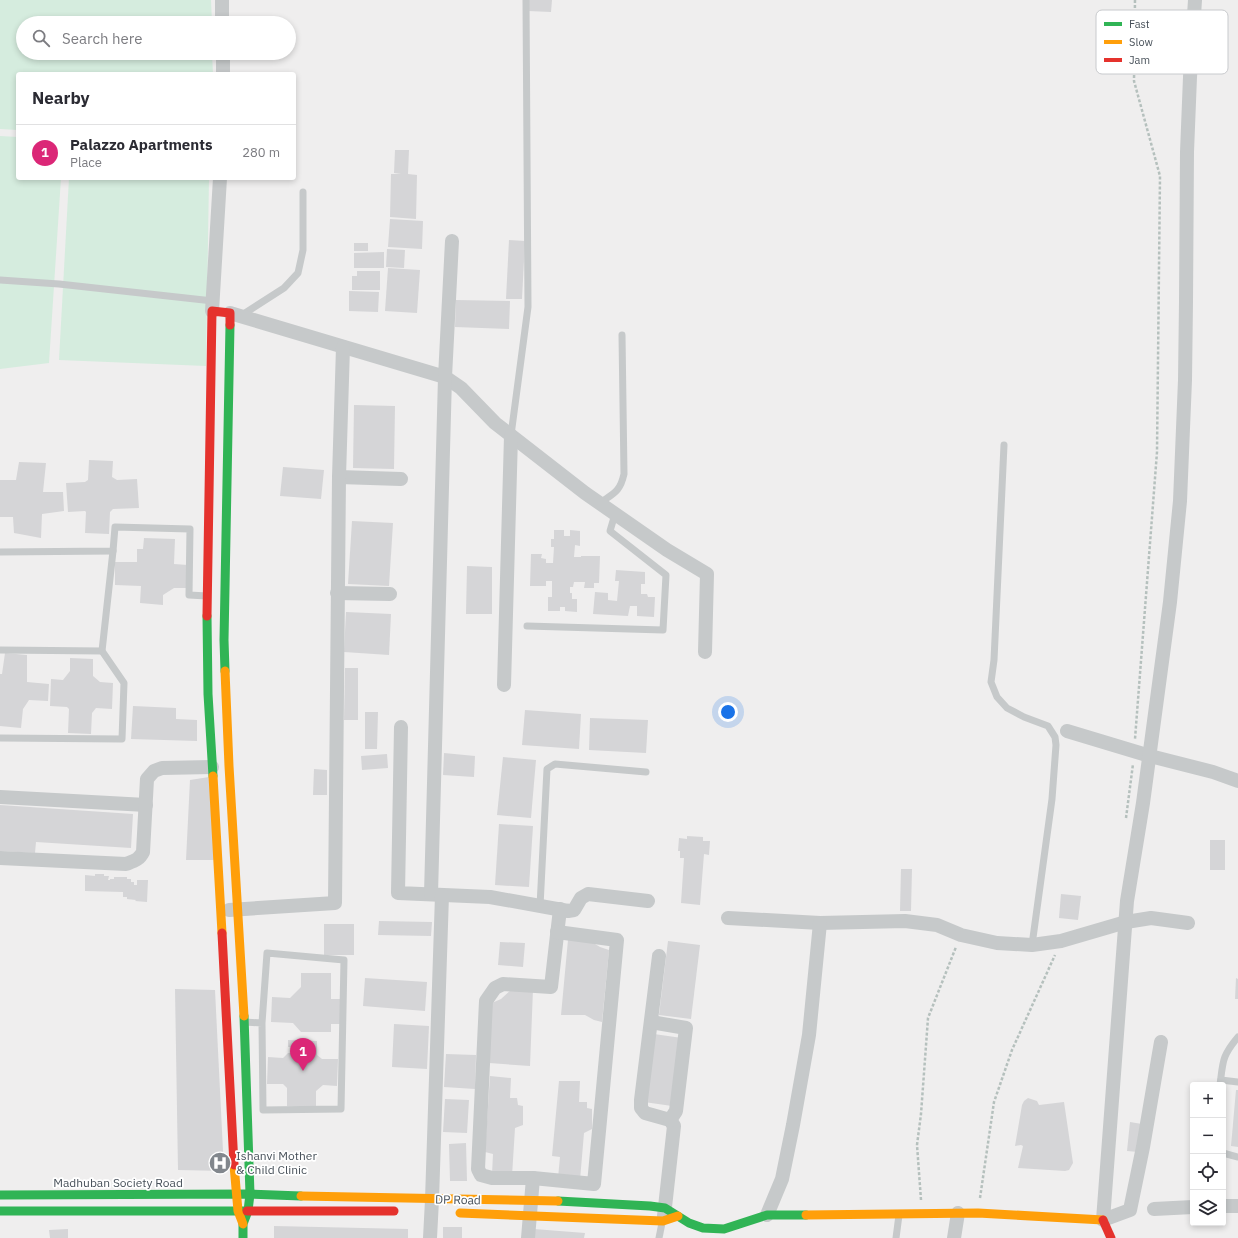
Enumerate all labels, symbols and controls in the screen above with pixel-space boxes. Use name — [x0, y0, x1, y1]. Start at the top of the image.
legend — [1096, 10, 1228, 74]
search box — [16, 16, 296, 60]
text: Fast — [1129, 17, 1150, 31]
icon: search — [30, 27, 52, 49]
text: Search here — [62, 29, 142, 48]
text: Slow — [1129, 35, 1153, 49]
text: Jam — [1129, 53, 1150, 67]
text: Nearby — [32, 87, 90, 109]
text: Palazzo Apartments — [70, 135, 212, 154]
text: 1 — [41, 144, 49, 161]
text: 280 m — [242, 144, 280, 161]
text: Place — [70, 154, 102, 171]
your location — [718, 702, 738, 722]
pin: 1 — [290, 1038, 316, 1071]
map controls — [1190, 1082, 1226, 1226]
button: + — [1190, 1082, 1226, 1118]
button: − — [1190, 1118, 1226, 1154]
place label: Ishanvi Mother & Child Clinic — [236, 1148, 317, 1177]
hospital icon: Ishanvi Mother & Child Clinic — [207, 1150, 233, 1176]
button: locate — [1190, 1154, 1226, 1190]
street label: Madhuban Society Road — [53, 1175, 183, 1190]
button: layers — [1190, 1190, 1226, 1226]
street label: DP Road — [435, 1192, 481, 1207]

